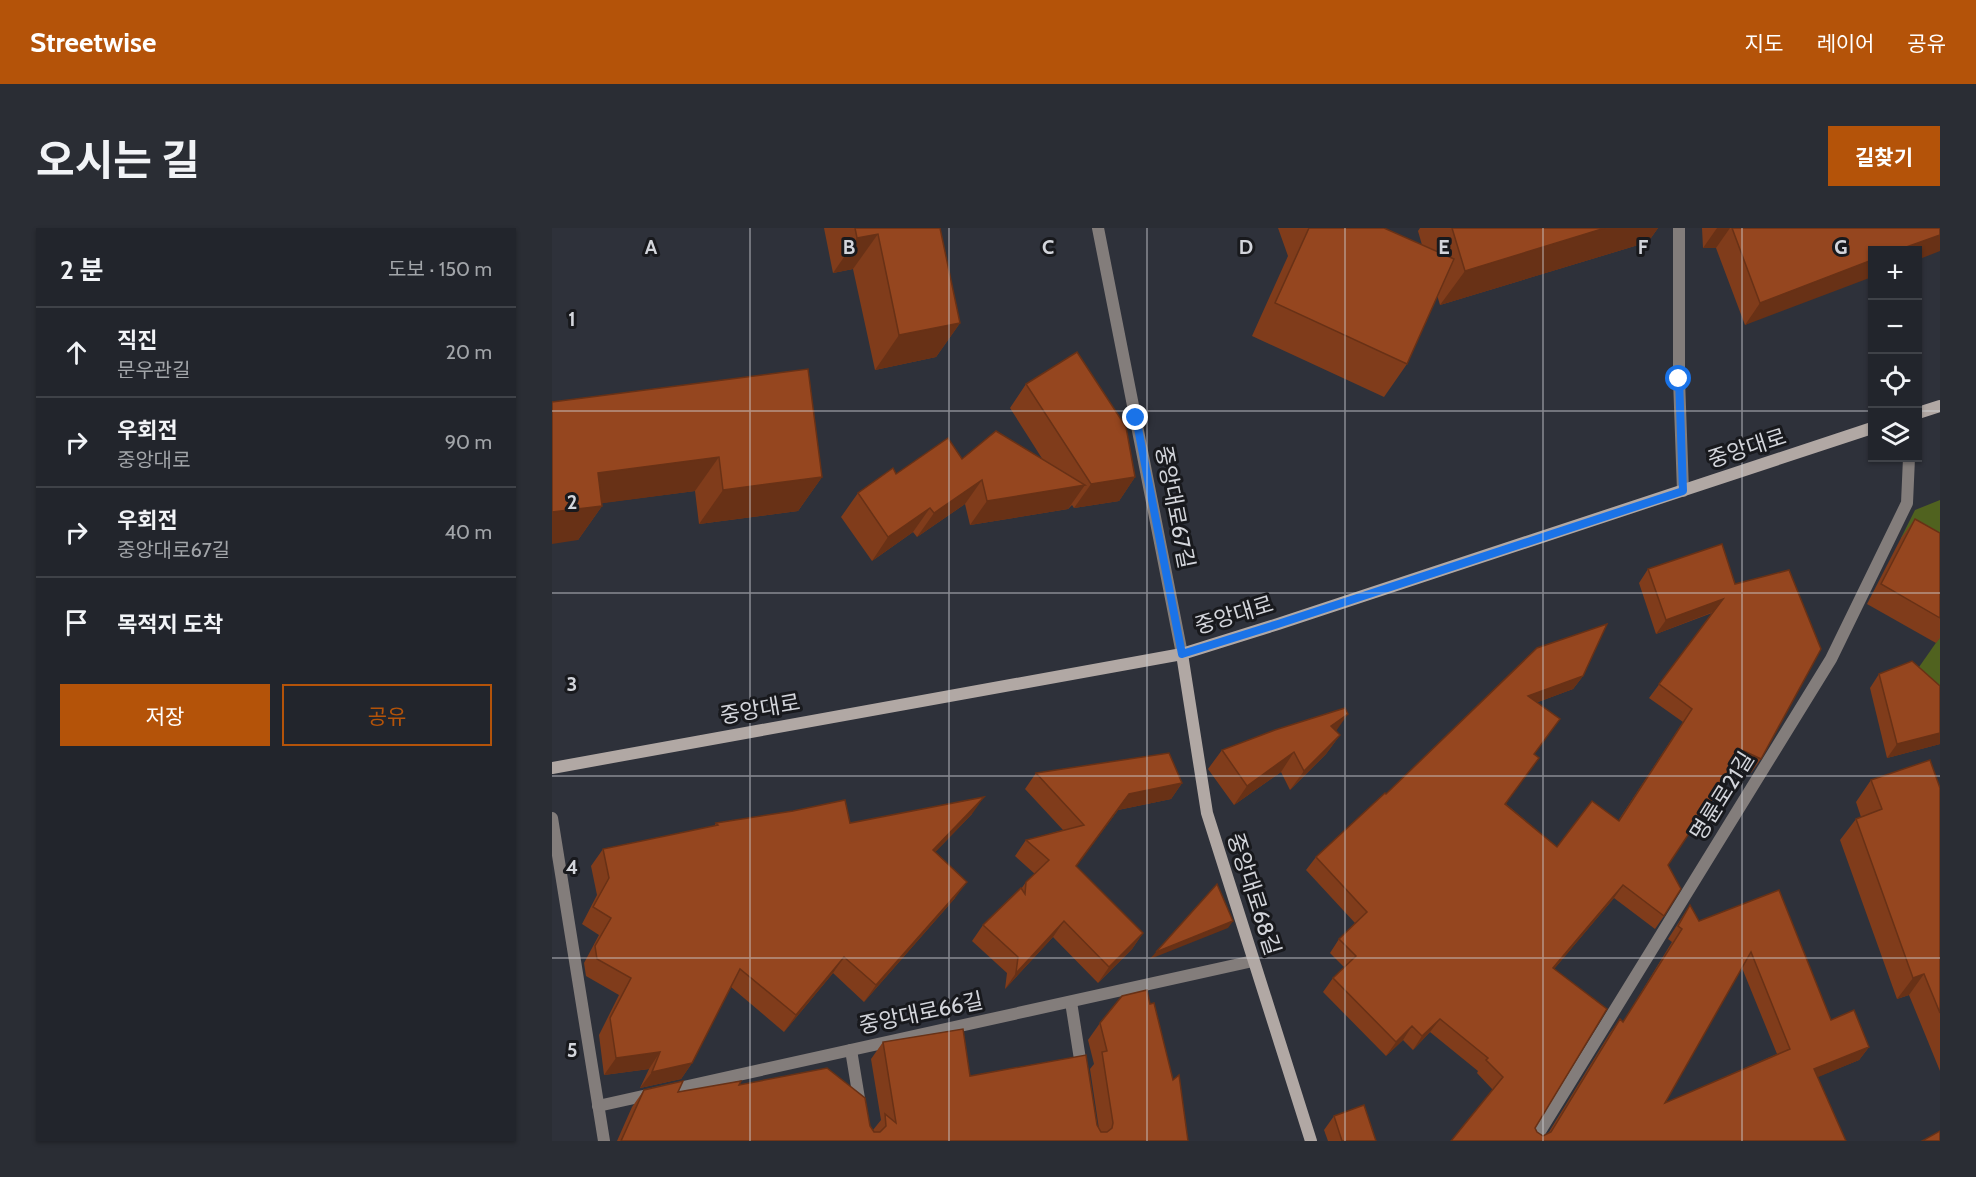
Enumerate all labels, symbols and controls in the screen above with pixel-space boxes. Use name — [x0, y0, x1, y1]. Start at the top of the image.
text: Streetwise — [30, 25, 156, 59]
text: 지도 — [1745, 31, 1783, 56]
text: 레이어 — [1816, 31, 1874, 56]
text: 공유 — [1907, 31, 1946, 56]
button: 길찾기 — [1828, 126, 1940, 186]
text: 오시는 길 — [36, 134, 200, 186]
text: A — [645, 235, 658, 259]
text: B — [843, 235, 855, 259]
text: C — [1042, 235, 1054, 259]
text: D — [1239, 235, 1253, 259]
text: E — [1438, 235, 1450, 259]
text: F — [1638, 235, 1649, 259]
text: G — [1834, 235, 1848, 259]
map controls — [1868, 246, 1922, 462]
button: + — [1868, 246, 1922, 300]
text: 2 분 — [60, 254, 104, 286]
text: 도보 · 150 m — [388, 257, 492, 281]
button: − — [1868, 300, 1922, 354]
text: 1 — [568, 307, 576, 331]
text: 직진 — [117, 327, 157, 354]
icon: ahead — [60, 336, 93, 369]
text: 20 m — [446, 340, 492, 364]
button: locate — [1868, 354, 1922, 408]
text: 문우관길 — [117, 358, 191, 382]
route start — [1665, 365, 1691, 391]
route end — [1122, 404, 1148, 430]
button: layers — [1868, 408, 1922, 462]
text: 우회전 — [117, 417, 178, 444]
street label: 중앙대로 — [1704, 423, 1790, 473]
icon: right — [60, 426, 93, 459]
text: 90 m — [445, 430, 492, 454]
street label: 중앙대로67길 — [1150, 443, 1200, 571]
text: 중앙대로 — [117, 448, 191, 472]
text: 2 — [567, 490, 577, 514]
text: 우회전 — [117, 507, 178, 534]
icon: right — [60, 516, 93, 549]
text: 40 m — [444, 520, 492, 544]
text: 중앙대로67길 — [117, 538, 230, 562]
street label: 중앙대로 — [1191, 590, 1277, 640]
icon: arrive — [60, 606, 93, 639]
text: 목적지 도착 — [117, 611, 223, 638]
text: 3 — [567, 672, 577, 696]
button: 저장 — [60, 684, 270, 746]
button: 공유 — [282, 684, 492, 746]
street label: 중앙대로 — [718, 689, 802, 729]
street label: 명륜로21길 — [1684, 747, 1760, 845]
street label: 중앙대로68길 — [1222, 829, 1286, 959]
text: 4 — [566, 855, 578, 879]
street label: 중앙대로66길 — [856, 987, 986, 1039]
text: 5 — [567, 1038, 577, 1062]

